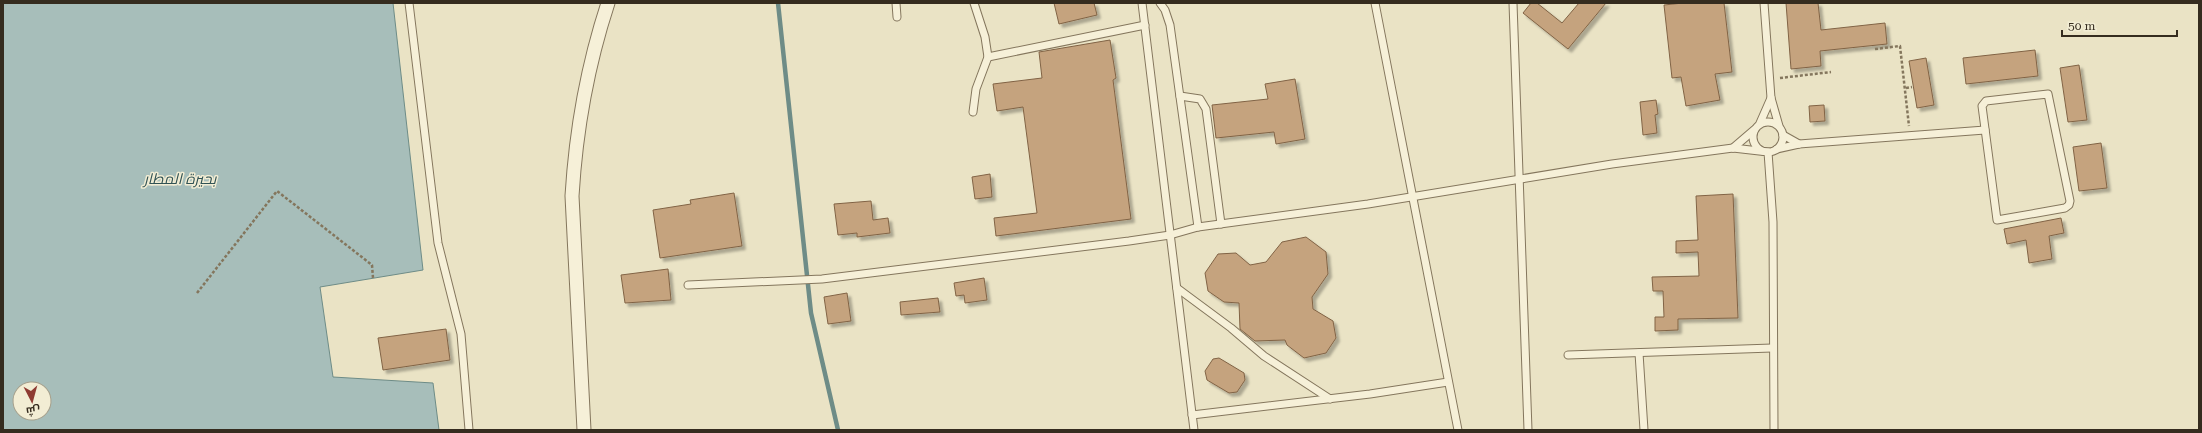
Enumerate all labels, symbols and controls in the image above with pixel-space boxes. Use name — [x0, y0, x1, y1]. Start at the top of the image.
scale bar — [2062, 12, 2177, 38]
text: 50 m — [2068, 19, 2095, 33]
water label: بحيرة المطار — [142, 170, 217, 188]
north arrow — [12, 381, 52, 421]
text: ش — [25, 403, 41, 418]

